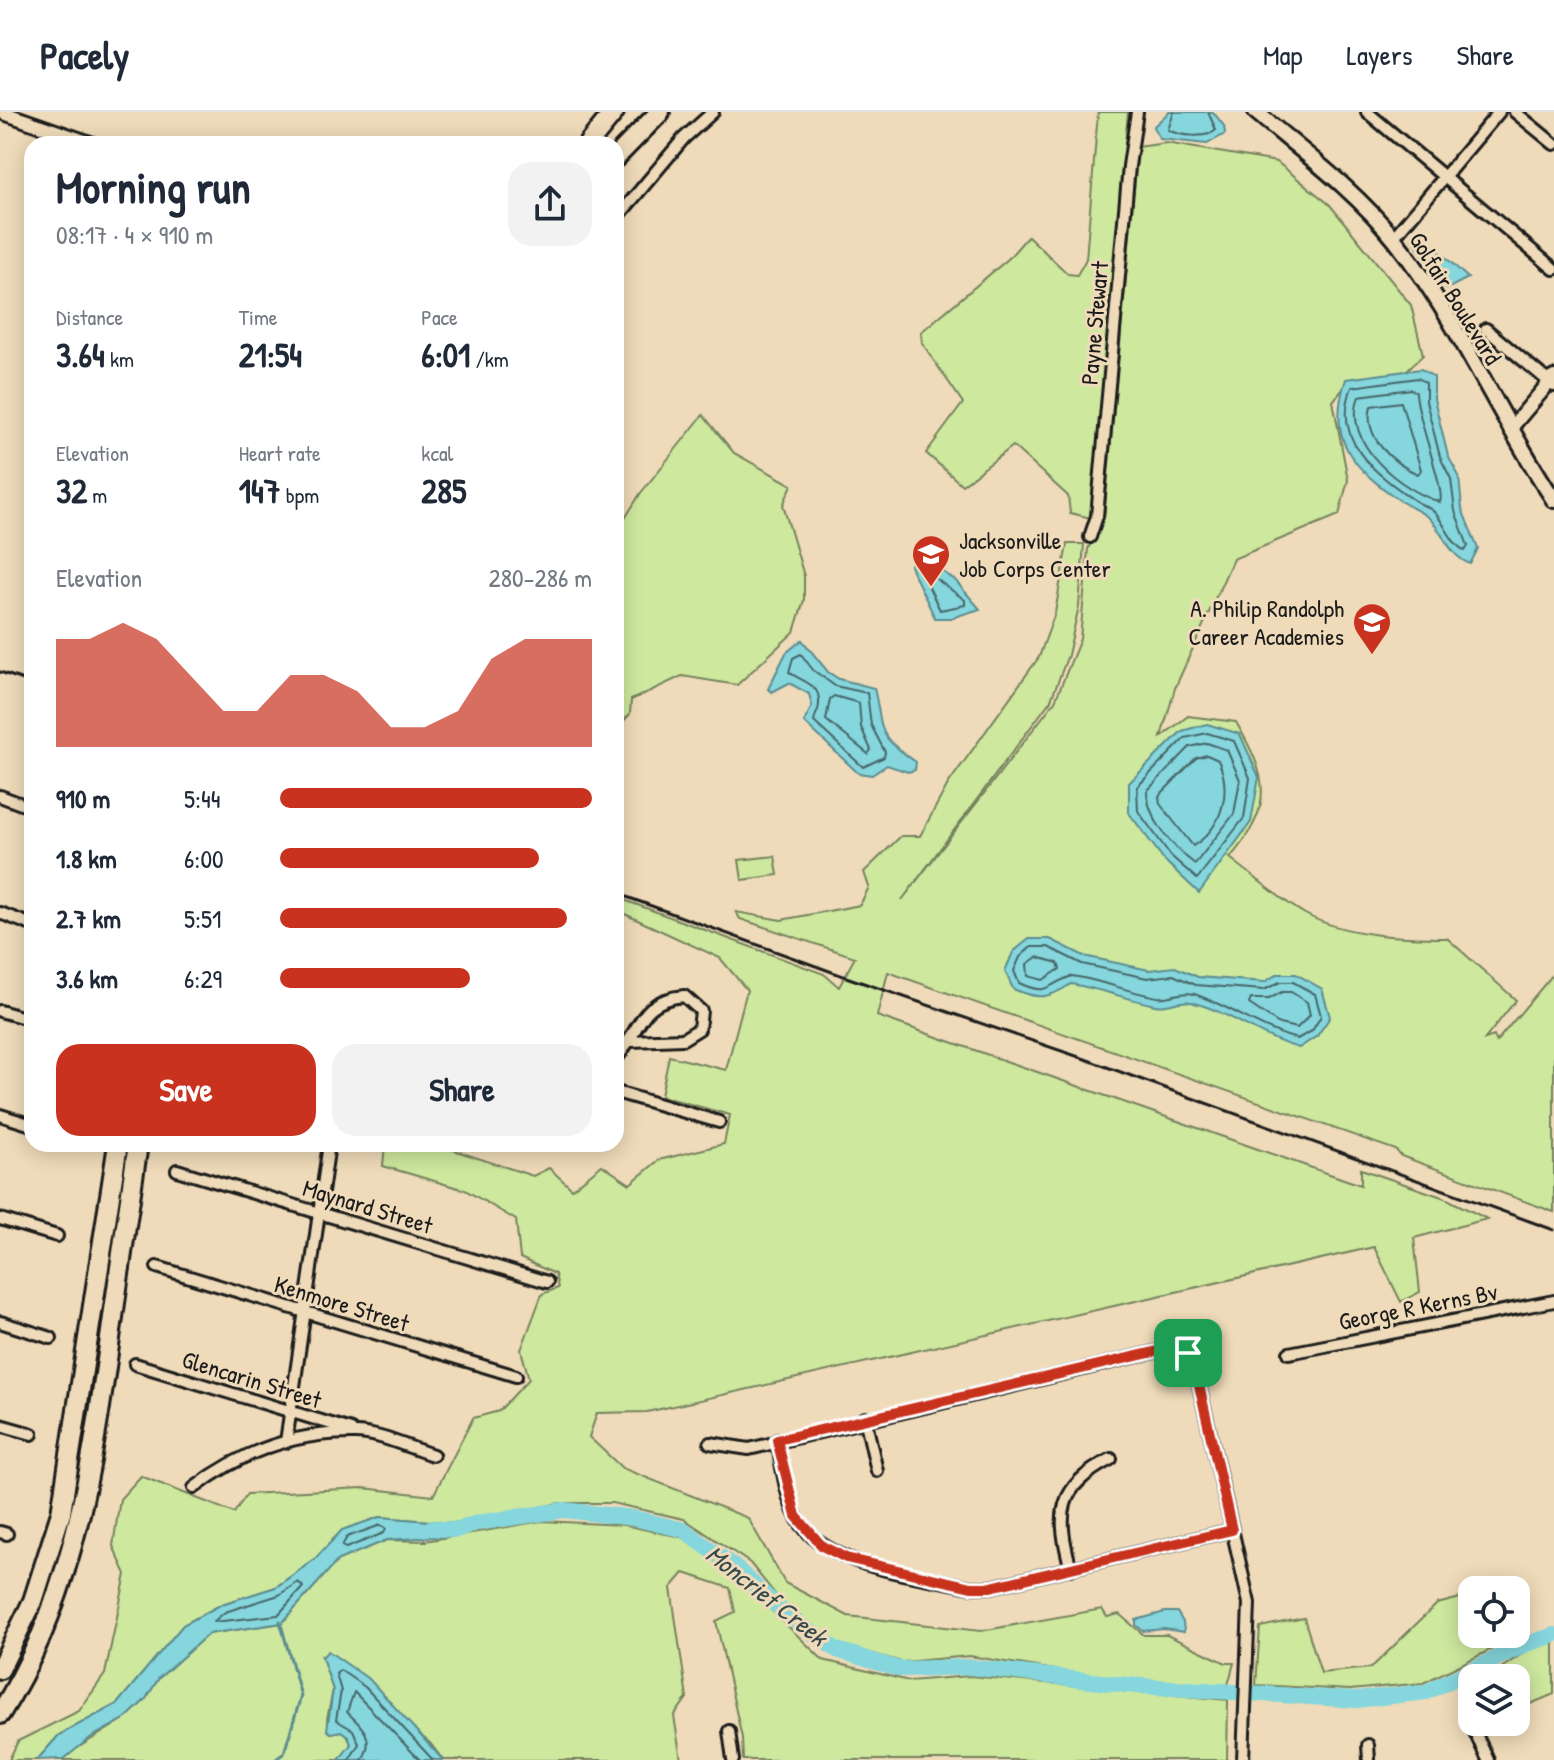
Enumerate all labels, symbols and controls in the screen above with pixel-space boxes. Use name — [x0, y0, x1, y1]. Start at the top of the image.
text: Pacely — [40, 29, 129, 81]
text: Map — [1263, 36, 1303, 74]
text: Layers — [1347, 36, 1412, 74]
text: Share — [1456, 36, 1514, 74]
text: Morning run — [56, 157, 251, 217]
button: share — [508, 162, 592, 246]
text: 08:17 · 4 × 910 m — [56, 217, 213, 252]
street label: Golfair Boulevard — [1402, 226, 1510, 370]
street label: Payne Stewart — [1073, 259, 1115, 386]
text: Distance — [56, 302, 123, 332]
text: Time — [239, 302, 278, 332]
text: Pace — [421, 302, 458, 332]
text: 3.64 — [56, 332, 105, 378]
text: 21:54 — [239, 332, 302, 378]
text: 6:01 — [421, 332, 470, 378]
text: km — [105, 344, 134, 374]
text: /km — [470, 344, 509, 374]
text: Elevation — [56, 438, 129, 468]
text: Heart rate — [239, 438, 321, 468]
text: kcal — [421, 438, 453, 468]
text: 32 — [56, 468, 87, 514]
text: 147 — [239, 468, 281, 514]
text: 285 — [421, 468, 466, 514]
text: m — [87, 480, 107, 510]
text: bpm — [281, 480, 319, 510]
place label: Jacksonville Job Corps Center — [959, 524, 1111, 584]
school or university icon: Jacksonville Job Corps Center — [910, 533, 952, 588]
text: Elevation — [56, 560, 142, 595]
text: 280–286 m — [489, 560, 592, 595]
place label: A. Philip Randolph Career Academies — [1189, 592, 1344, 652]
school or university icon: A. Philip Randolph Career Academies — [1351, 601, 1393, 656]
text: 910 m — [56, 781, 110, 816]
text: 5:44 — [184, 781, 221, 816]
text: 1.8 km — [56, 841, 117, 876]
text: 6:00 — [184, 841, 224, 876]
text: 2.7 km — [56, 901, 121, 936]
text: 5:51 — [184, 901, 221, 936]
text: 3.6 km — [56, 961, 118, 996]
text: 6:29 — [184, 961, 222, 996]
button: Save — [56, 1044, 316, 1136]
button: Share — [332, 1044, 592, 1136]
street label: Maynard Street — [299, 1171, 438, 1241]
street label: Kenmore Street — [271, 1267, 414, 1339]
street label: George R Kerns Bv — [1336, 1275, 1500, 1337]
pin — [1154, 1319, 1222, 1387]
icon: arrive — [1166, 1331, 1210, 1375]
street label: Glencarin Street — [179, 1343, 326, 1416]
water label: Moncrief Creek — [699, 1537, 837, 1655]
map controls — [1458, 1576, 1530, 1736]
button: locate — [1458, 1576, 1530, 1648]
button: layers — [1458, 1664, 1530, 1736]

